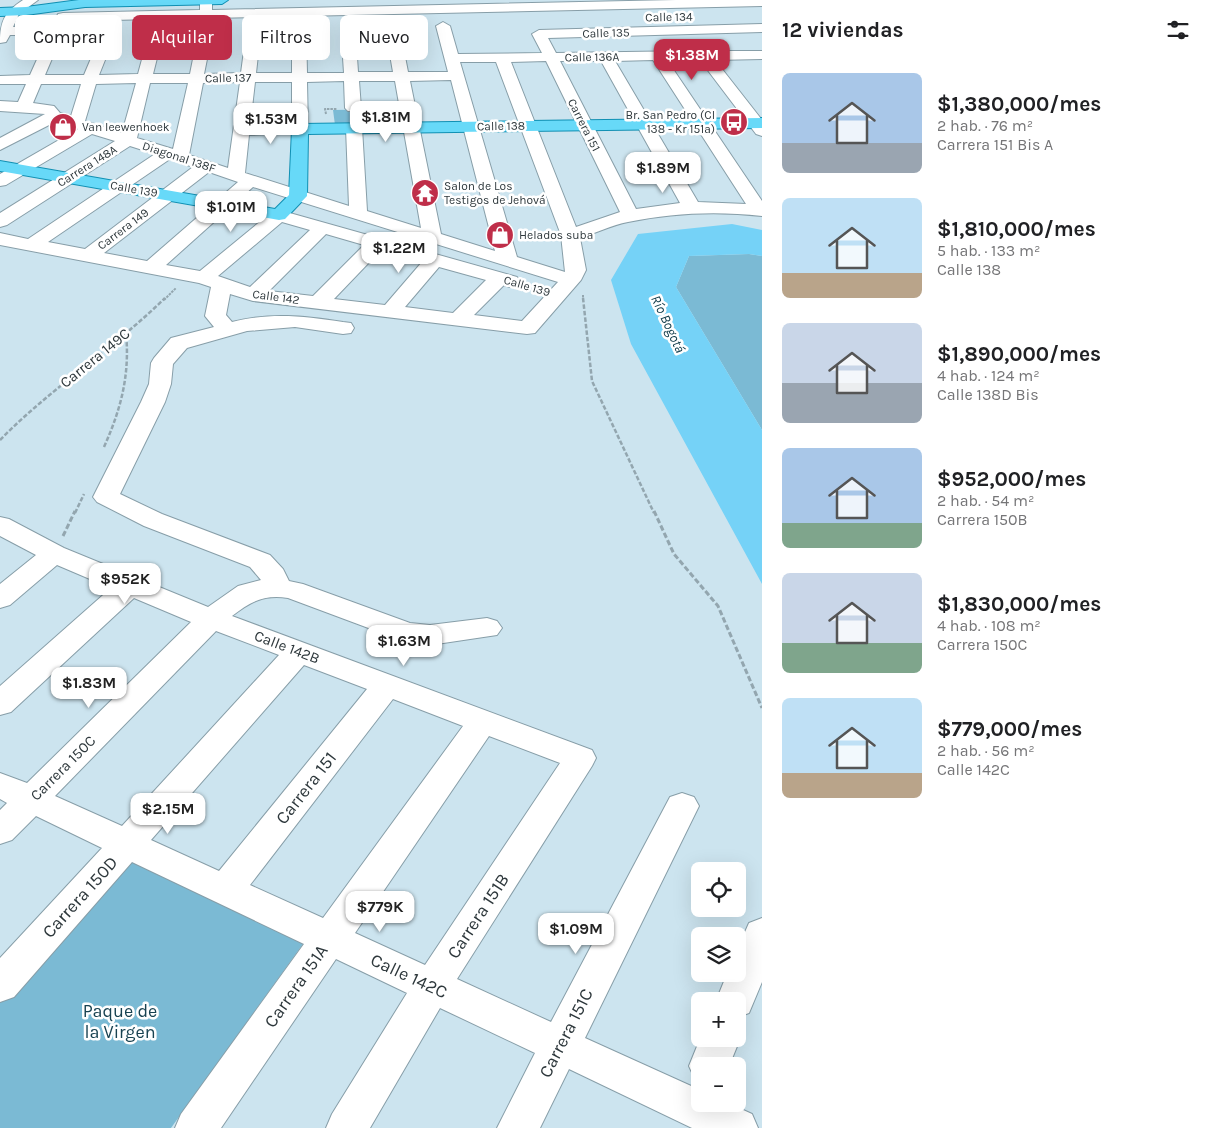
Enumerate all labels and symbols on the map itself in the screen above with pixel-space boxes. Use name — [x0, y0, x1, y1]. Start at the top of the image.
street label: Calle 134 — [645, 10, 693, 24]
street label: Calle 135 — [582, 25, 630, 41]
pin: $1.38M — [651, 38, 733, 81]
street label: Calle 136A — [565, 50, 619, 64]
street label: Calle 137 — [205, 71, 252, 85]
street label: Carrera 151 — [565, 96, 603, 154]
pin: $1.81M — [345, 100, 427, 143]
pin: $1.53M — [230, 102, 312, 145]
bus stop icon: Br. San Pedro (Cl 138 - Kr 151a) — [719, 107, 749, 137]
place label: Br. San Pedro (Cl 138 - Kr 151a) — [626, 108, 715, 136]
shop icon: Van leewenhoek — [48, 112, 78, 142]
street label: Calle 138 — [477, 119, 525, 133]
place label: Van leewenhoek — [82, 120, 170, 134]
street label: Diagonal 138F — [141, 139, 217, 175]
street label: Carrera 148A — [55, 142, 119, 190]
pin: $1.89M — [622, 152, 704, 194]
street label: Calle 139 — [109, 178, 159, 200]
temple icon: Salon de Los Testigos de Jehová — [410, 178, 440, 208]
place label: Salon de Los Testigos de Jehová — [444, 179, 546, 207]
pin: $1.01M — [190, 190, 272, 233]
street label: Carrera 149 — [95, 205, 151, 253]
shop icon: Helados suba — [485, 220, 515, 250]
place label: Helados suba — [519, 228, 593, 242]
pin: $1.22M — [358, 232, 440, 274]
street label: Calle 139 — [502, 273, 552, 299]
street label: Calle 142 — [252, 287, 300, 307]
water label: Río Bogotá — [647, 292, 689, 356]
street label: Carrera 149C — [57, 324, 133, 392]
pin: $952K — [90, 562, 160, 605]
pin: $1.63M — [363, 624, 445, 667]
street label: Calle 142B — [252, 626, 322, 668]
pin: $1.83M — [48, 666, 130, 709]
street label: Carrera 150C — [27, 732, 99, 804]
street label: Carrera 151 — [271, 747, 341, 829]
pin: $2.15M — [127, 792, 209, 835]
street label: Carrera 150D — [38, 852, 122, 942]
street label: Carrera 151B — [442, 869, 514, 963]
pin: $779K — [345, 890, 415, 933]
pin: $1.09M — [535, 912, 617, 955]
street label: Carrera 151A — [259, 940, 333, 1032]
street label: Calle 142C — [367, 949, 451, 1003]
street label: Carrera 151C — [534, 985, 598, 1081]
park label: Paque de la Virgen — [83, 1000, 157, 1043]

